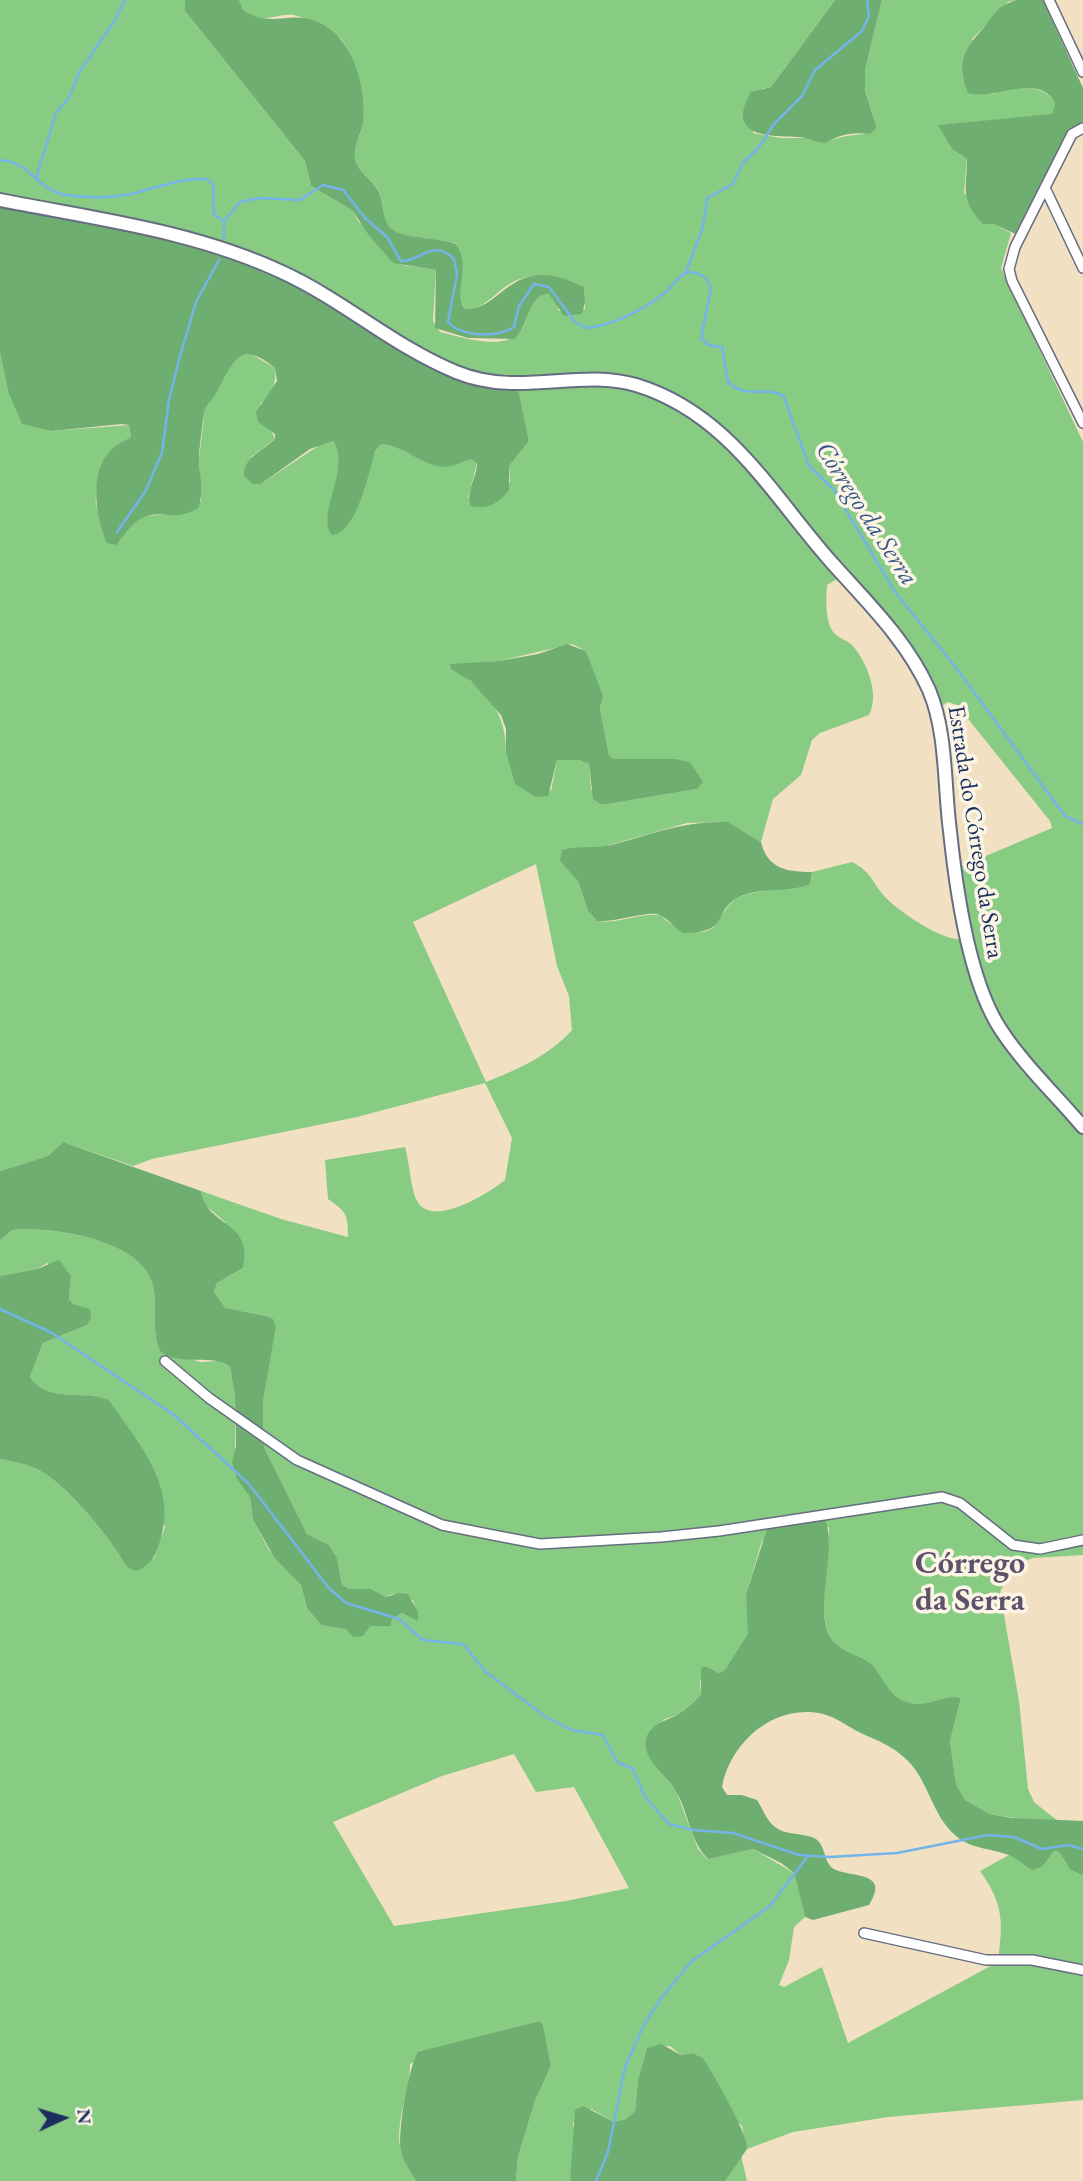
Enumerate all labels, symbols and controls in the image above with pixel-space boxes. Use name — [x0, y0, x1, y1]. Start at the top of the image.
water label: Córrego da Serra — [808, 437, 924, 591]
street label: Estrada do Córrego da Serra — [941, 703, 1009, 961]
district label: Córrego da Serra — [915, 1545, 1025, 1620]
north arrow — [28, 2083, 98, 2153]
text: N — [71, 2108, 97, 2125]

